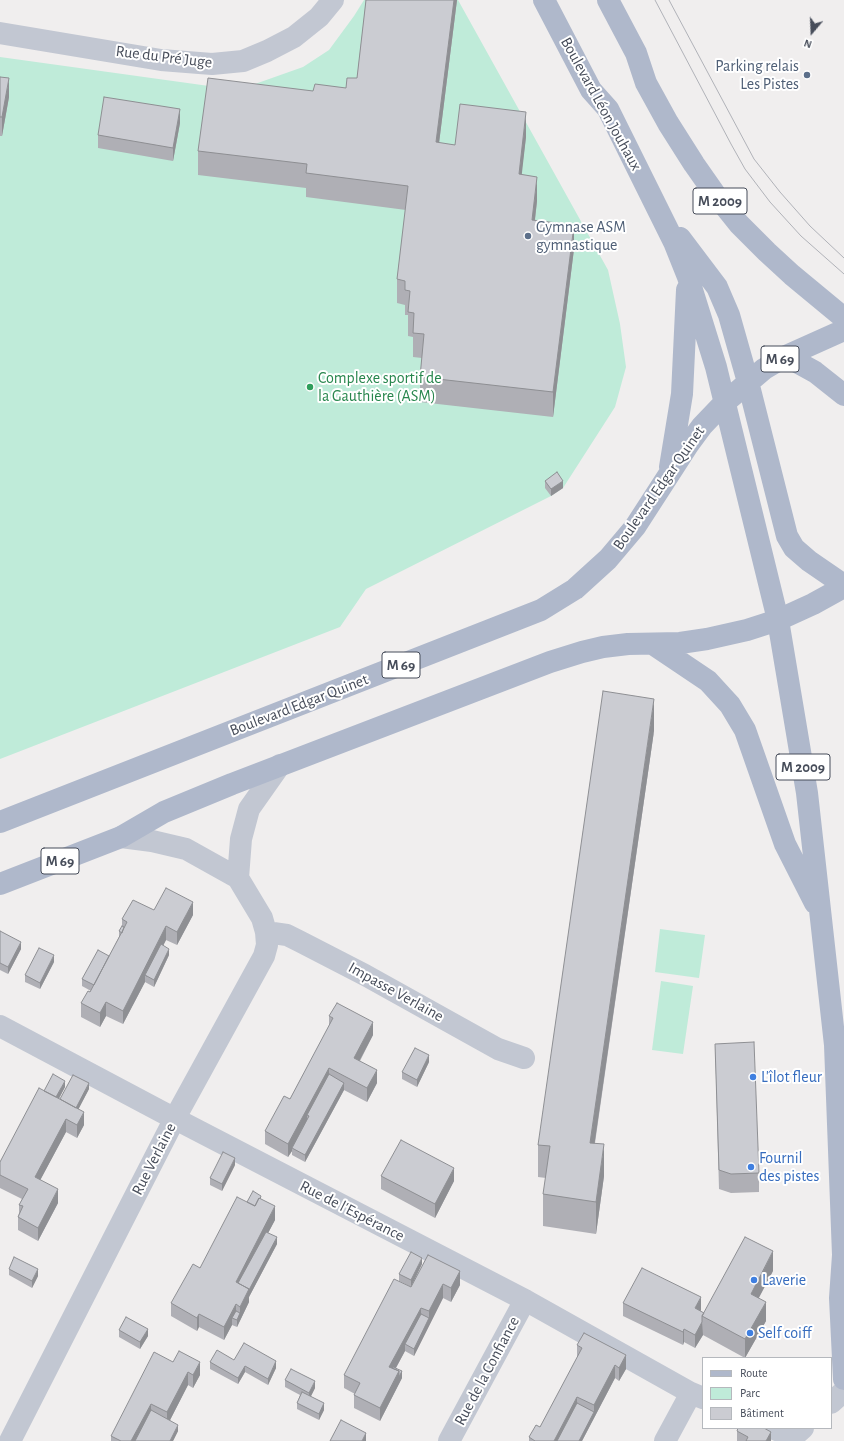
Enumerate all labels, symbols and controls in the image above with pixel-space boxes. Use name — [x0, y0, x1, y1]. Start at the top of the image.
north arrow — [792, 12, 832, 52]
street label: Boulevard Léon Jouhaux — [556, 34, 646, 174]
text: N — [803, 37, 813, 50]
street label: Rue du Pré Juge — [115, 42, 213, 72]
place label: Parking relais Les Pistes — [715, 56, 799, 94]
marker: Parking relais Les Pistes — [802, 70, 812, 80]
road number: M 2009 — [693, 188, 747, 214]
place label: Gymnase ASM gymnastique — [536, 217, 626, 255]
marker: Gymnase ASM gymnastique — [523, 231, 533, 241]
road number: M 69 — [761, 346, 799, 372]
place label: Complexe sportif de la Gauthière (ASM) — [318, 368, 442, 406]
marker: Complexe sportif de la Gauthière (ASM) — [305, 382, 315, 392]
street label: Boulevard Edgar Quinet — [609, 422, 709, 554]
road number: M 69 — [382, 652, 420, 678]
street label: Boulevard Edgar Quinet — [227, 670, 371, 740]
road number: M 2009 — [776, 754, 830, 780]
road number: M 69 — [41, 848, 79, 874]
street label: Impasse Verlaine — [345, 958, 447, 1026]
place label: L'îlot fleur — [761, 1067, 822, 1087]
marker: L'îlot fleur — [748, 1072, 758, 1082]
street label: Rue Verlaine — [128, 1120, 180, 1198]
place label: Fournil des pistes — [759, 1148, 819, 1186]
marker: Fournil des pistes — [746, 1162, 756, 1172]
street label: Rue de l'Espérance — [296, 1176, 408, 1246]
place label: Laverie — [762, 1270, 806, 1290]
marker: Laverie — [749, 1275, 759, 1285]
street label: Rue de la Confiance — [450, 1313, 524, 1429]
place label: Self coiff — [758, 1323, 812, 1343]
marker: Self coiff — [745, 1328, 755, 1338]
legend — [702, 1357, 832, 1429]
text: Route — [740, 1367, 767, 1379]
text: Parc — [740, 1387, 760, 1399]
text: Bâtiment — [740, 1407, 784, 1419]

